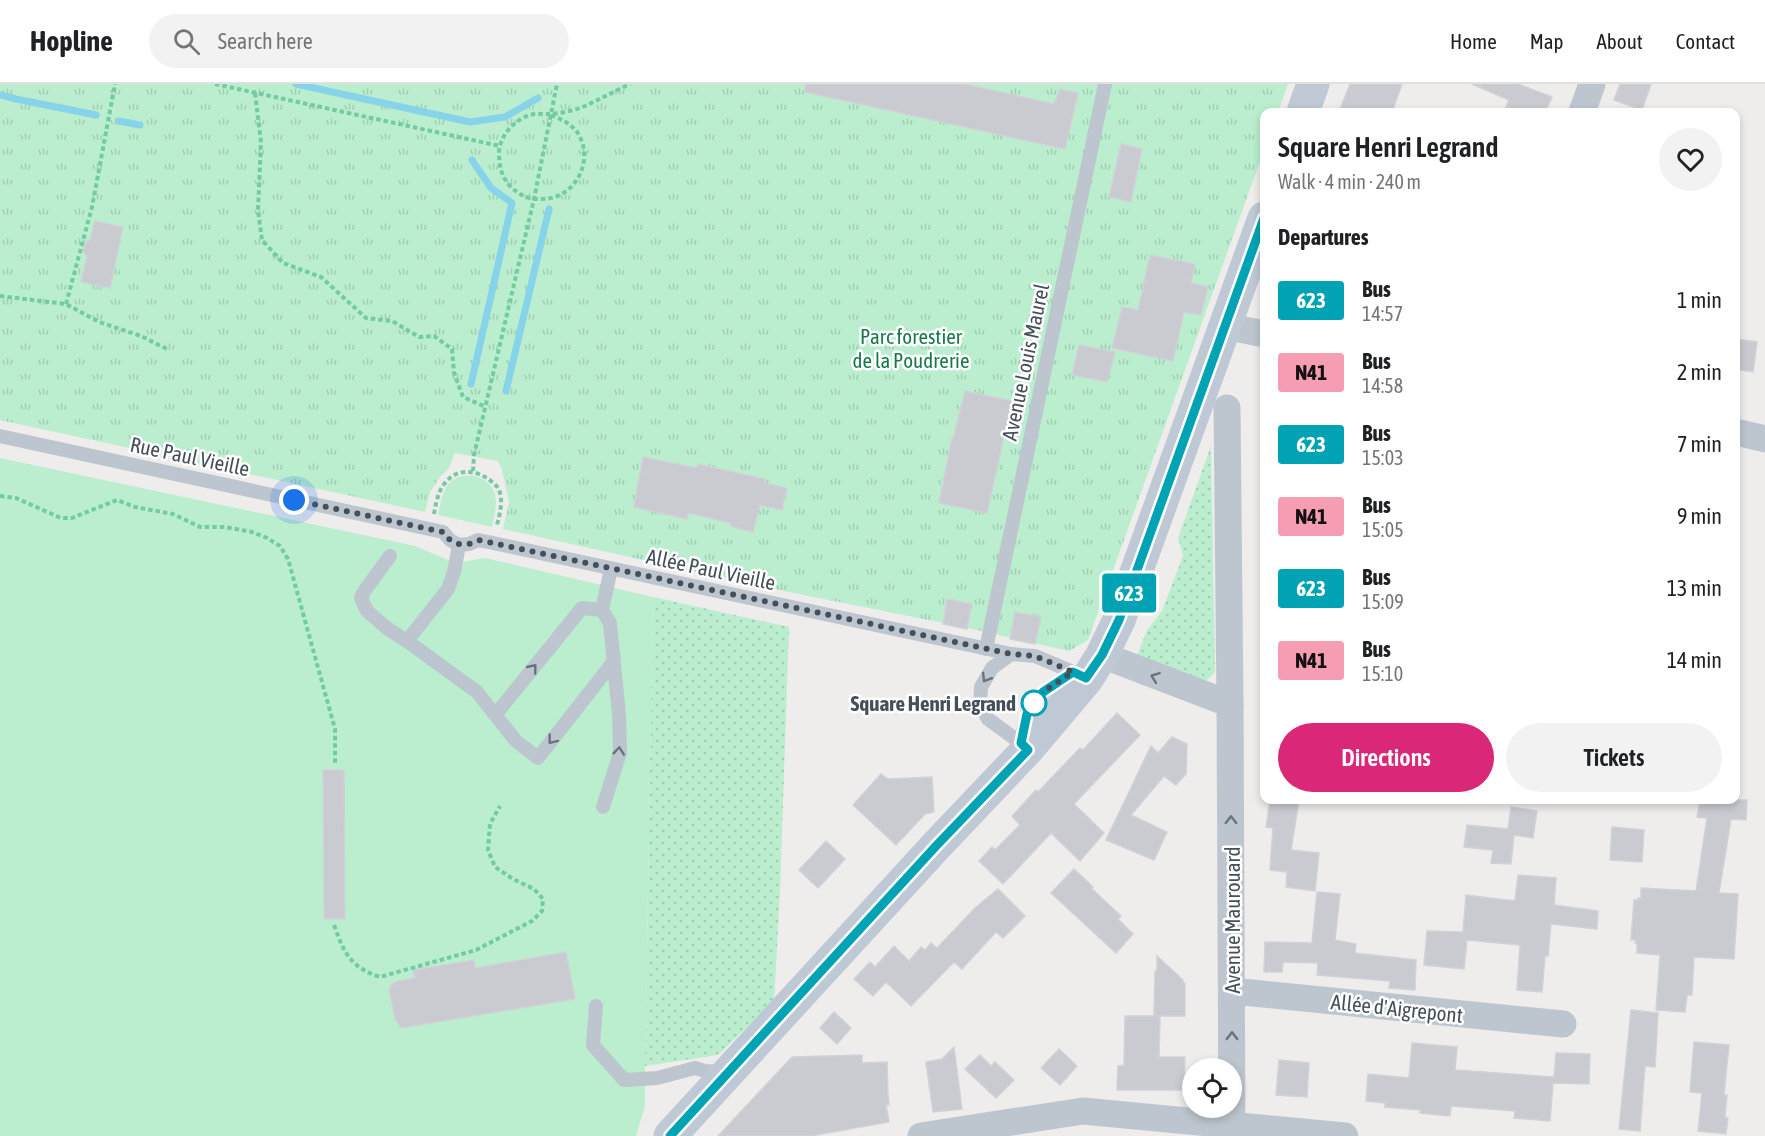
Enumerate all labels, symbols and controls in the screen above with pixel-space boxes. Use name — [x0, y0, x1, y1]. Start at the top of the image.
search box — [149, 14, 569, 68]
text: Hopline — [30, 25, 113, 57]
icon: search — [170, 25, 203, 58]
text: Search here — [218, 28, 313, 54]
text: Home — [1450, 29, 1497, 53]
text: Map — [1530, 29, 1564, 53]
text: About — [1597, 29, 1643, 53]
text: Contact — [1676, 29, 1735, 53]
button: heart — [1659, 128, 1722, 191]
text: Square Henri Legrand — [1278, 131, 1499, 163]
text: Walk · 4 min · 240 m — [1278, 170, 1421, 193]
text: Departures — [1278, 224, 1368, 250]
text: Bus — [1362, 276, 1391, 302]
street label: Avenue Louis Maurel — [997, 281, 1053, 443]
text: 1 min — [1677, 287, 1722, 313]
text: 623 — [1296, 288, 1326, 312]
text: 14:57 — [1362, 302, 1403, 325]
park label: Parc forestier de la Poudrerie — [853, 324, 969, 372]
text: Bus — [1362, 348, 1391, 374]
text: 2 min — [1677, 359, 1722, 385]
text: N41 — [1295, 360, 1327, 384]
text: 14:58 — [1362, 374, 1403, 397]
text: Bus — [1362, 420, 1391, 446]
text: 7 min — [1677, 431, 1722, 457]
street label: Rue Paul Vieille — [128, 432, 252, 480]
text: 623 — [1296, 432, 1326, 456]
text: 15:03 — [1362, 446, 1404, 469]
your location — [279, 485, 309, 515]
text: Bus — [1362, 492, 1391, 518]
text: 9 min — [1677, 503, 1722, 529]
text: N41 — [1295, 504, 1327, 528]
text: 15:05 — [1362, 518, 1404, 541]
street label: Allée Paul Vieille — [644, 544, 778, 594]
text: Bus — [1362, 564, 1391, 590]
line badge: 623 — [1094, 574, 1164, 612]
text: 13 min — [1667, 575, 1722, 601]
text: 623 — [1296, 576, 1326, 600]
text: 623 — [1114, 581, 1144, 605]
text: 15:09 — [1362, 590, 1404, 613]
text: Bus — [1362, 636, 1391, 662]
text: 14 min — [1667, 647, 1722, 673]
text: N41 — [1295, 648, 1327, 672]
text: 15:10 — [1362, 662, 1403, 685]
one-way arrow — [526, 664, 537, 675]
one-way arrow — [1151, 671, 1161, 684]
one-way arrow — [982, 672, 994, 682]
marker: Square Henri Legrand — [1021, 690, 1047, 716]
place label: Square Henri Legrand — [851, 691, 1016, 715]
button: Directions — [1278, 723, 1494, 792]
button: Tickets — [1506, 723, 1722, 792]
one-way arrow — [549, 733, 560, 744]
one-way arrow — [612, 746, 624, 755]
one-way arrow — [1225, 815, 1237, 824]
street label: Avenue Maurouard — [1220, 846, 1244, 994]
street label: Allée d'Aigrepont — [1330, 989, 1464, 1027]
one-way arrow — [1226, 1031, 1238, 1040]
map controls — [1182, 1058, 1242, 1118]
button: locate — [1182, 1058, 1242, 1118]

